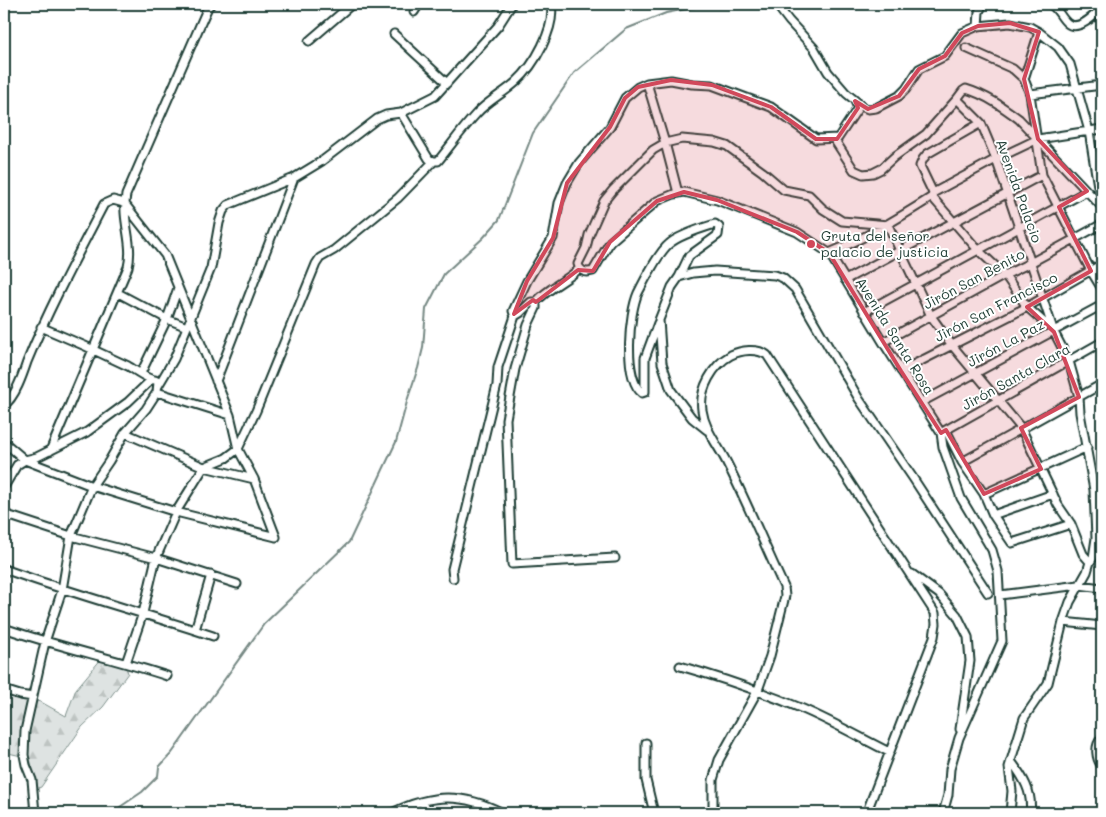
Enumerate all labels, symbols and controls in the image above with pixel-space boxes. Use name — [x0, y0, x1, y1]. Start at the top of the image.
street label: Avenida Palacio — [992, 136, 1047, 245]
place label: Gruta del señor palacio de justicia — [821, 226, 949, 261]
marker: Gruta del señor palacio de justicia — [805, 238, 817, 250]
street label: Jirón San Benito — [920, 244, 1028, 313]
street label: Jirón San Francisco — [931, 267, 1060, 346]
street label: Avenida Santa Rosa — [852, 273, 939, 398]
street label: Jirón La Paz — [964, 314, 1048, 371]
street label: Jirón Santa Clara — [958, 339, 1073, 414]

